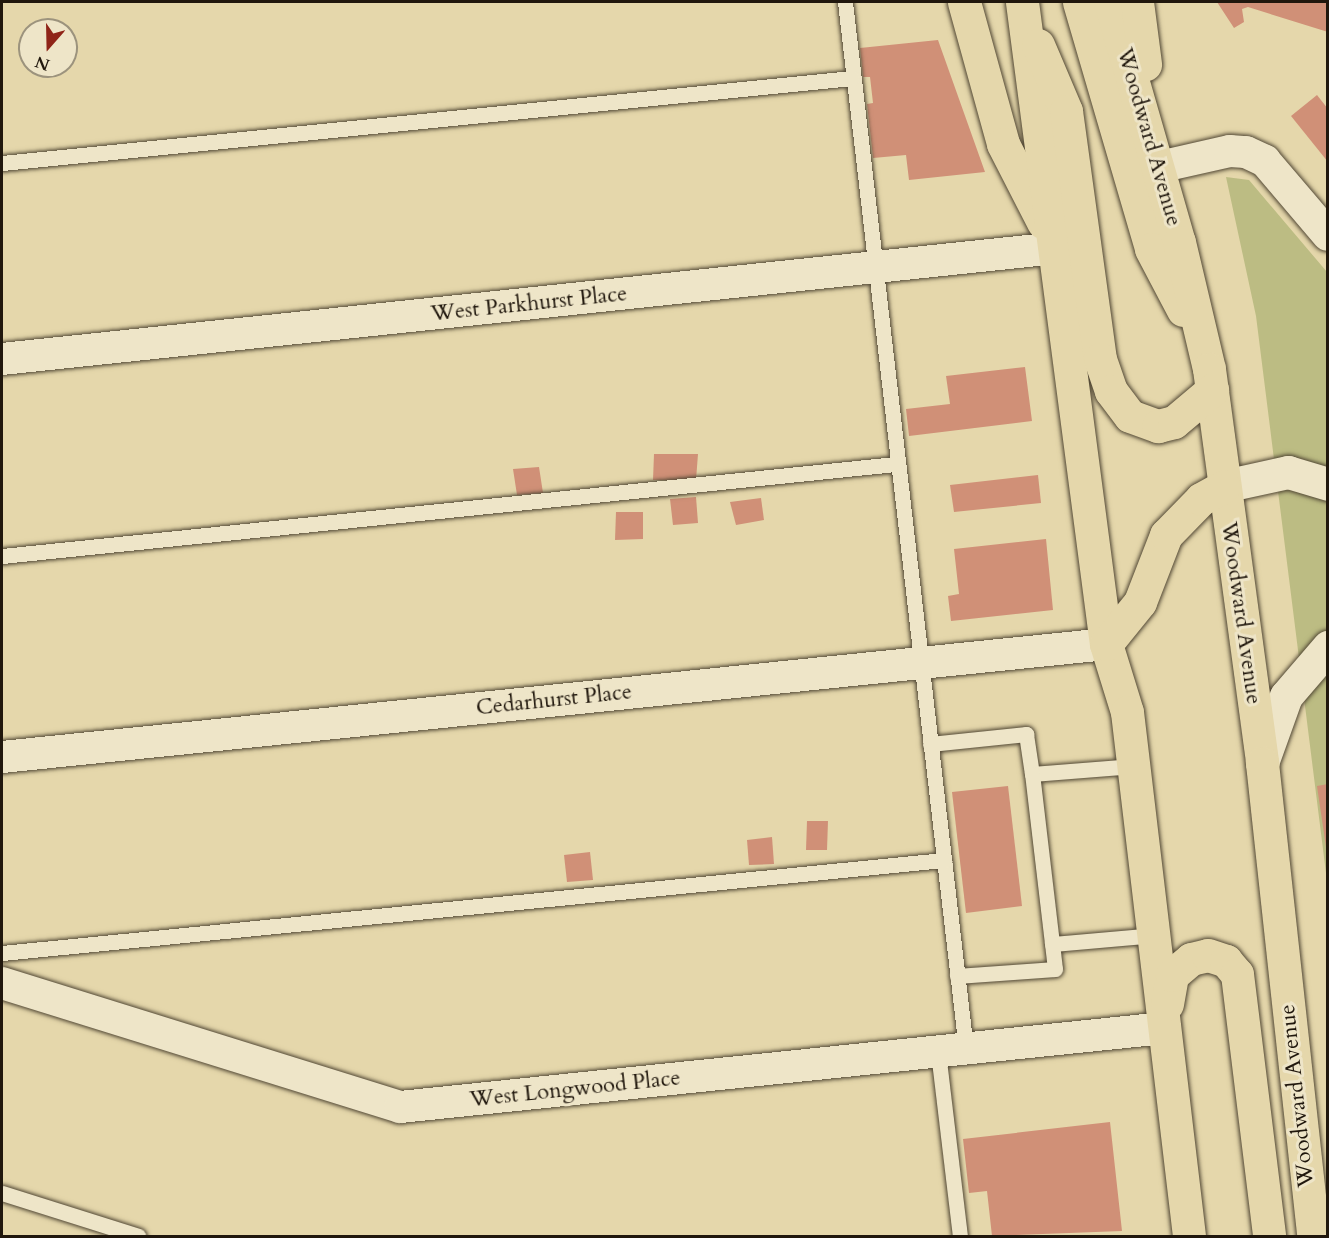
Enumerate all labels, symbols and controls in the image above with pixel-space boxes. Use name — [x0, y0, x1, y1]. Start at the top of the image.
north arrow — [18, 18, 78, 78]
street label: Woodward Avenue — [1111, 45, 1187, 229]
text: N — [32, 50, 53, 76]
street label: West Parkhurst Place — [429, 281, 629, 327]
street label: Woodward Avenue — [1215, 520, 1267, 706]
street label: Cedarhurst Place — [475, 679, 633, 721]
street label: Woodward Avenue — [1274, 1003, 1320, 1189]
street label: West Longwood Place — [468, 1065, 682, 1113]

